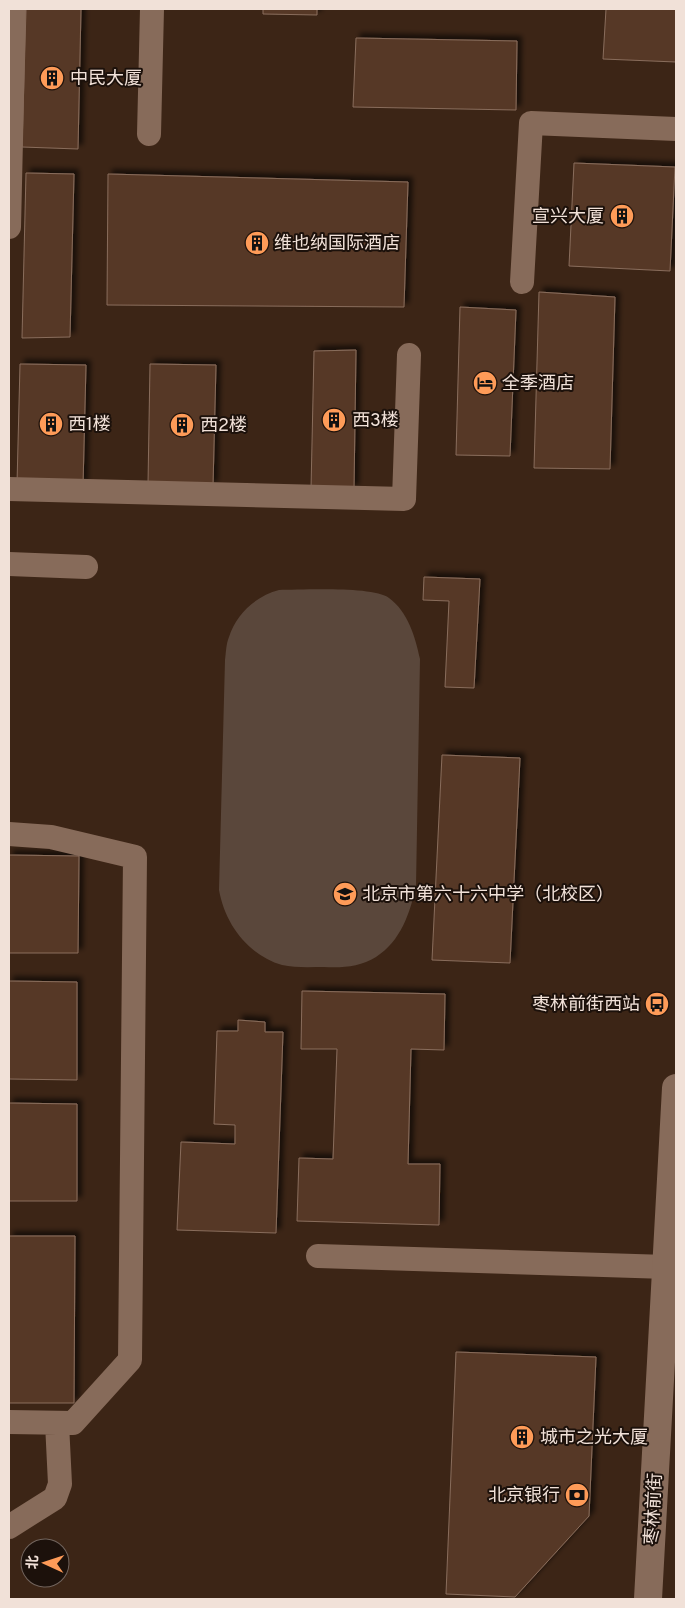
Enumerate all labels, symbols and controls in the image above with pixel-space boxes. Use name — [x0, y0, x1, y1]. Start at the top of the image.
building icon: 中民大厦 — [39, 65, 65, 91]
place label: 中民大厦 — [70, 68, 142, 91]
building icon: 宣兴大厦 — [609, 203, 635, 229]
place label: 宣兴大厦 — [532, 206, 604, 229]
building icon: 维也纳国际酒店 — [244, 230, 270, 256]
place label: 维也纳国际酒店 — [274, 233, 400, 256]
hotel icon: 全季酒店 — [472, 370, 498, 396]
place label: 全季酒店 — [502, 373, 574, 396]
building icon: 西3楼 — [321, 407, 347, 433]
place label: 西3楼 — [352, 410, 399, 433]
building icon: 西1楼 — [38, 411, 64, 437]
building icon: 西2楼 — [169, 412, 195, 438]
place label: 西1楼 — [68, 414, 111, 437]
place label: 西2楼 — [200, 415, 247, 438]
school or university icon: 北京市第六十六中学（北校区） — [332, 881, 358, 907]
place label: 北京市第六十六中学（北校区） — [362, 884, 614, 907]
bus stop icon: 枣林前街西站 — [644, 991, 670, 1017]
place label: 枣林前街西站 — [532, 994, 640, 1017]
building icon: 城市之光大厦 — [509, 1424, 535, 1450]
place label: 城市之光大厦 — [540, 1427, 648, 1450]
street label: 枣林前街 — [641, 1473, 668, 1546]
bank icon: 北京银行 — [564, 1482, 590, 1508]
place label: 北京银行 — [488, 1485, 560, 1508]
north arrow — [20, 1538, 70, 1588]
text: 北 — [25, 1555, 42, 1570]

